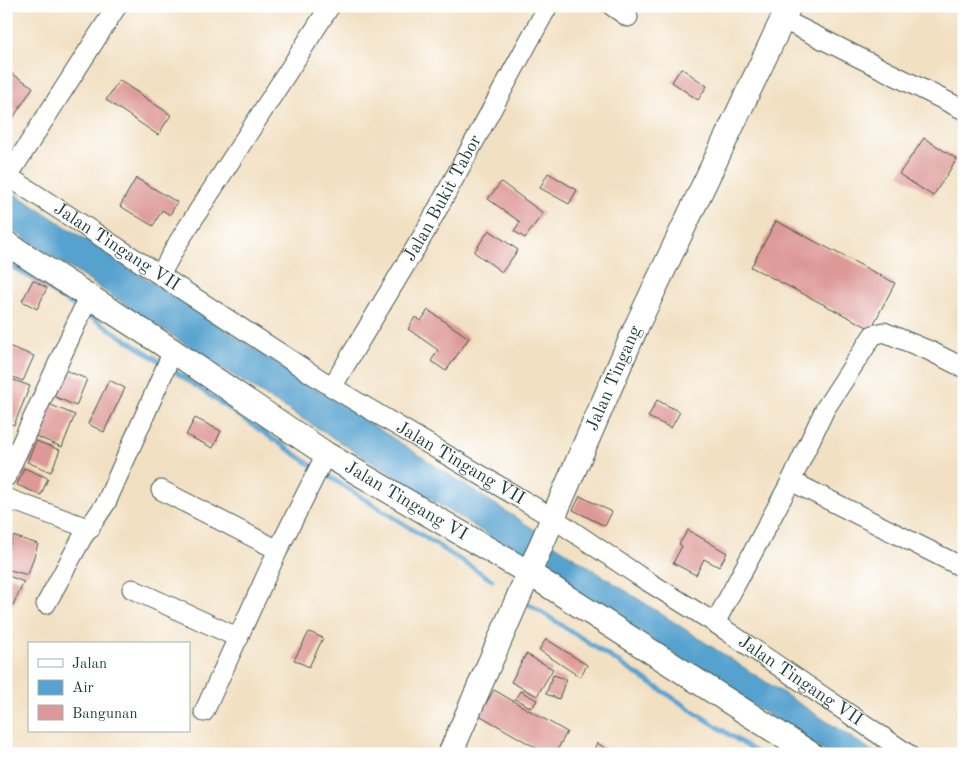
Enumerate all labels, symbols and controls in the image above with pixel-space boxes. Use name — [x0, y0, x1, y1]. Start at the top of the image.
street label: Jalan Bukit Tabor — [401, 132, 485, 264]
street label: Jalan Tingang VII — [51, 200, 183, 294]
street label: Jalan Tingang — [583, 323, 645, 433]
street label: Jalan Tingang VII — [392, 416, 528, 510]
street label: Jalan Tingang VI — [342, 457, 472, 545]
street label: Jalan Tingang VII — [735, 632, 866, 729]
legend — [28, 642, 190, 732]
text: Jalan — [72, 657, 107, 672]
text: Air — [72, 681, 94, 696]
text: Bangunan — [72, 707, 138, 722]

